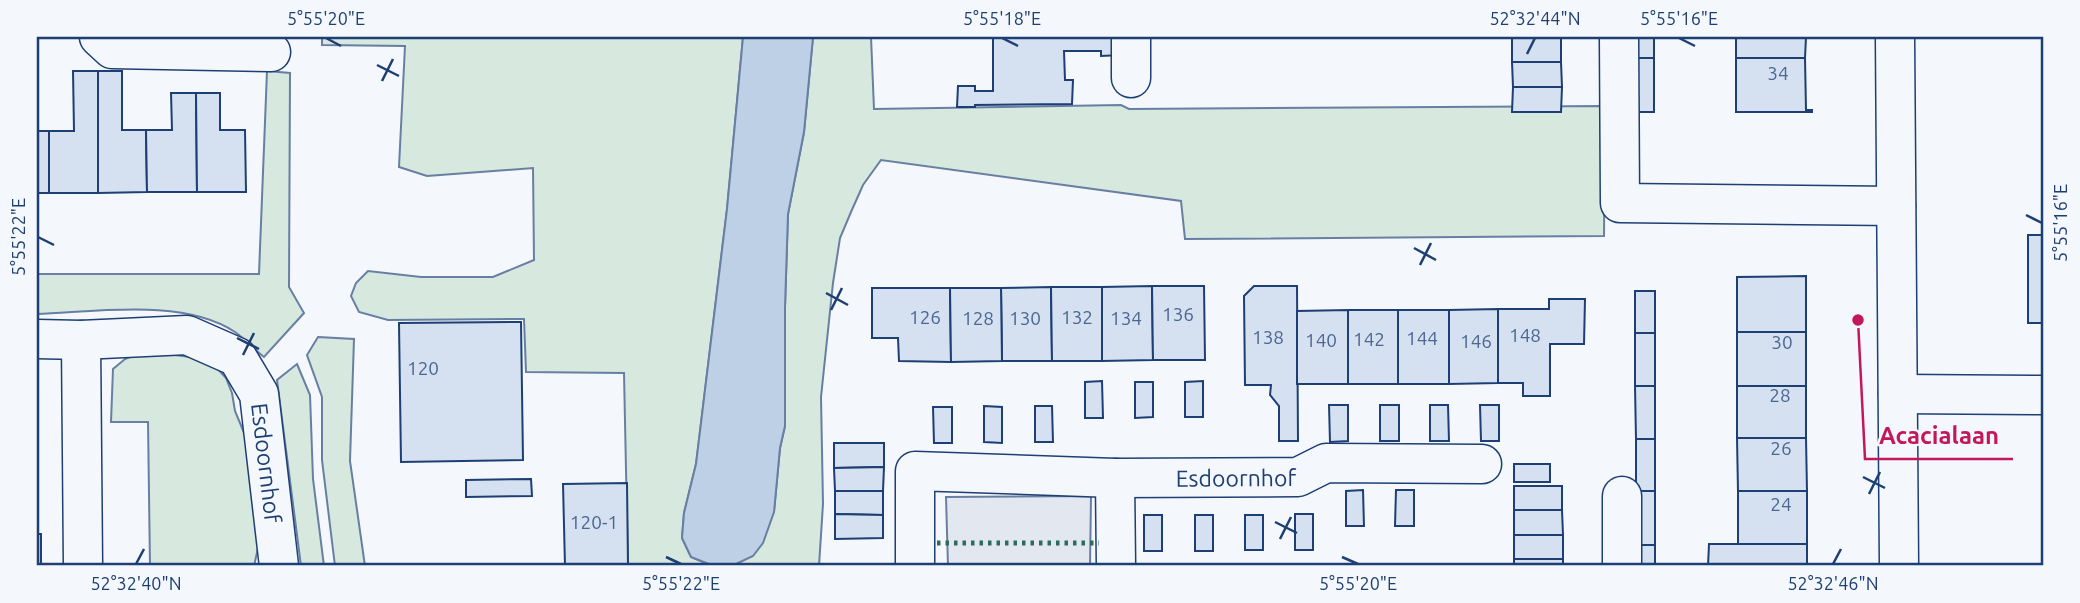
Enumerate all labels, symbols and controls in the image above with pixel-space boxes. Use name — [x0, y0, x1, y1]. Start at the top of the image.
text: 5°55'20"E — [287, 8, 365, 28]
text: 5°55'18"E — [963, 8, 1041, 28]
text: 52°32'44"N — [1489, 8, 1581, 28]
text: 5°55'16"E — [1640, 8, 1718, 28]
house number: 34 — [1767, 62, 1789, 84]
text: 5°55'16"E — [2050, 184, 2070, 262]
text: 5°55'22"E — [8, 198, 28, 276]
house number: 136 — [1162, 303, 1194, 325]
house number: 126 — [909, 306, 941, 328]
house number: 132 — [1061, 306, 1093, 328]
house number: 128 — [962, 307, 994, 329]
house number: 130 — [1009, 307, 1041, 329]
house number: 134 — [1110, 307, 1142, 329]
house number: 148 — [1509, 324, 1541, 346]
house number: 138 — [1252, 326, 1284, 348]
house number: 144 — [1406, 327, 1438, 349]
house number: 142 — [1353, 328, 1385, 350]
house number: 140 — [1305, 329, 1337, 351]
house number: 146 — [1460, 330, 1492, 352]
house number: 30 — [1771, 331, 1793, 353]
house number: 120 — [407, 357, 439, 379]
house number: 28 — [1769, 384, 1791, 406]
street label: Esdoornhof — [248, 401, 286, 524]
callout: Acacialaan — [1865, 414, 2013, 459]
text: Acacialaan — [1879, 422, 1999, 449]
house number: 26 — [1770, 437, 1792, 459]
street label: Esdoornhof — [1176, 465, 1296, 490]
house number: 24 — [1770, 493, 1792, 515]
house number: 120-1 — [570, 511, 618, 533]
text: 52°32'40"N — [90, 573, 182, 593]
text: 5°55'22"E — [642, 573, 720, 593]
text: 5°55'20"E — [1319, 573, 1397, 593]
text: 52°32'46"N — [1787, 573, 1879, 593]

